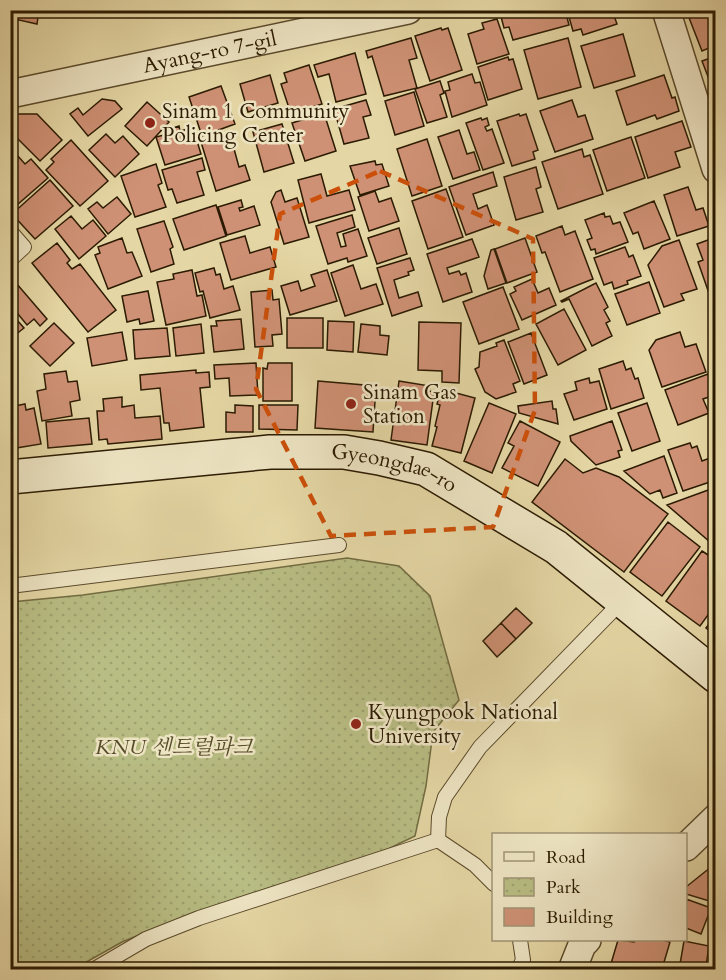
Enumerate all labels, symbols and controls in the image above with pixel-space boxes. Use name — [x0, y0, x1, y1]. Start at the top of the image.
street label: Ayang-ro 7-gil — [140, 24, 279, 81]
place label: Sinam 1 Community Policing Center — [162, 97, 349, 150]
marker: Sinam 1 Community Policing Center — [143, 116, 157, 130]
place label: Sinam Gas Station — [363, 378, 457, 431]
marker: Sinam Gas Station — [344, 397, 358, 411]
street label: Gyeongdae-ro — [332, 438, 463, 500]
place label: Kyungpook National University — [368, 698, 558, 751]
marker: Kyungpook National University — [349, 717, 363, 731]
park label: KNU 센트럴파크 — [95, 733, 253, 762]
legend — [492, 833, 687, 941]
text: Road — [546, 845, 586, 870]
text: Park — [546, 875, 581, 900]
text: Building — [546, 905, 614, 930]

